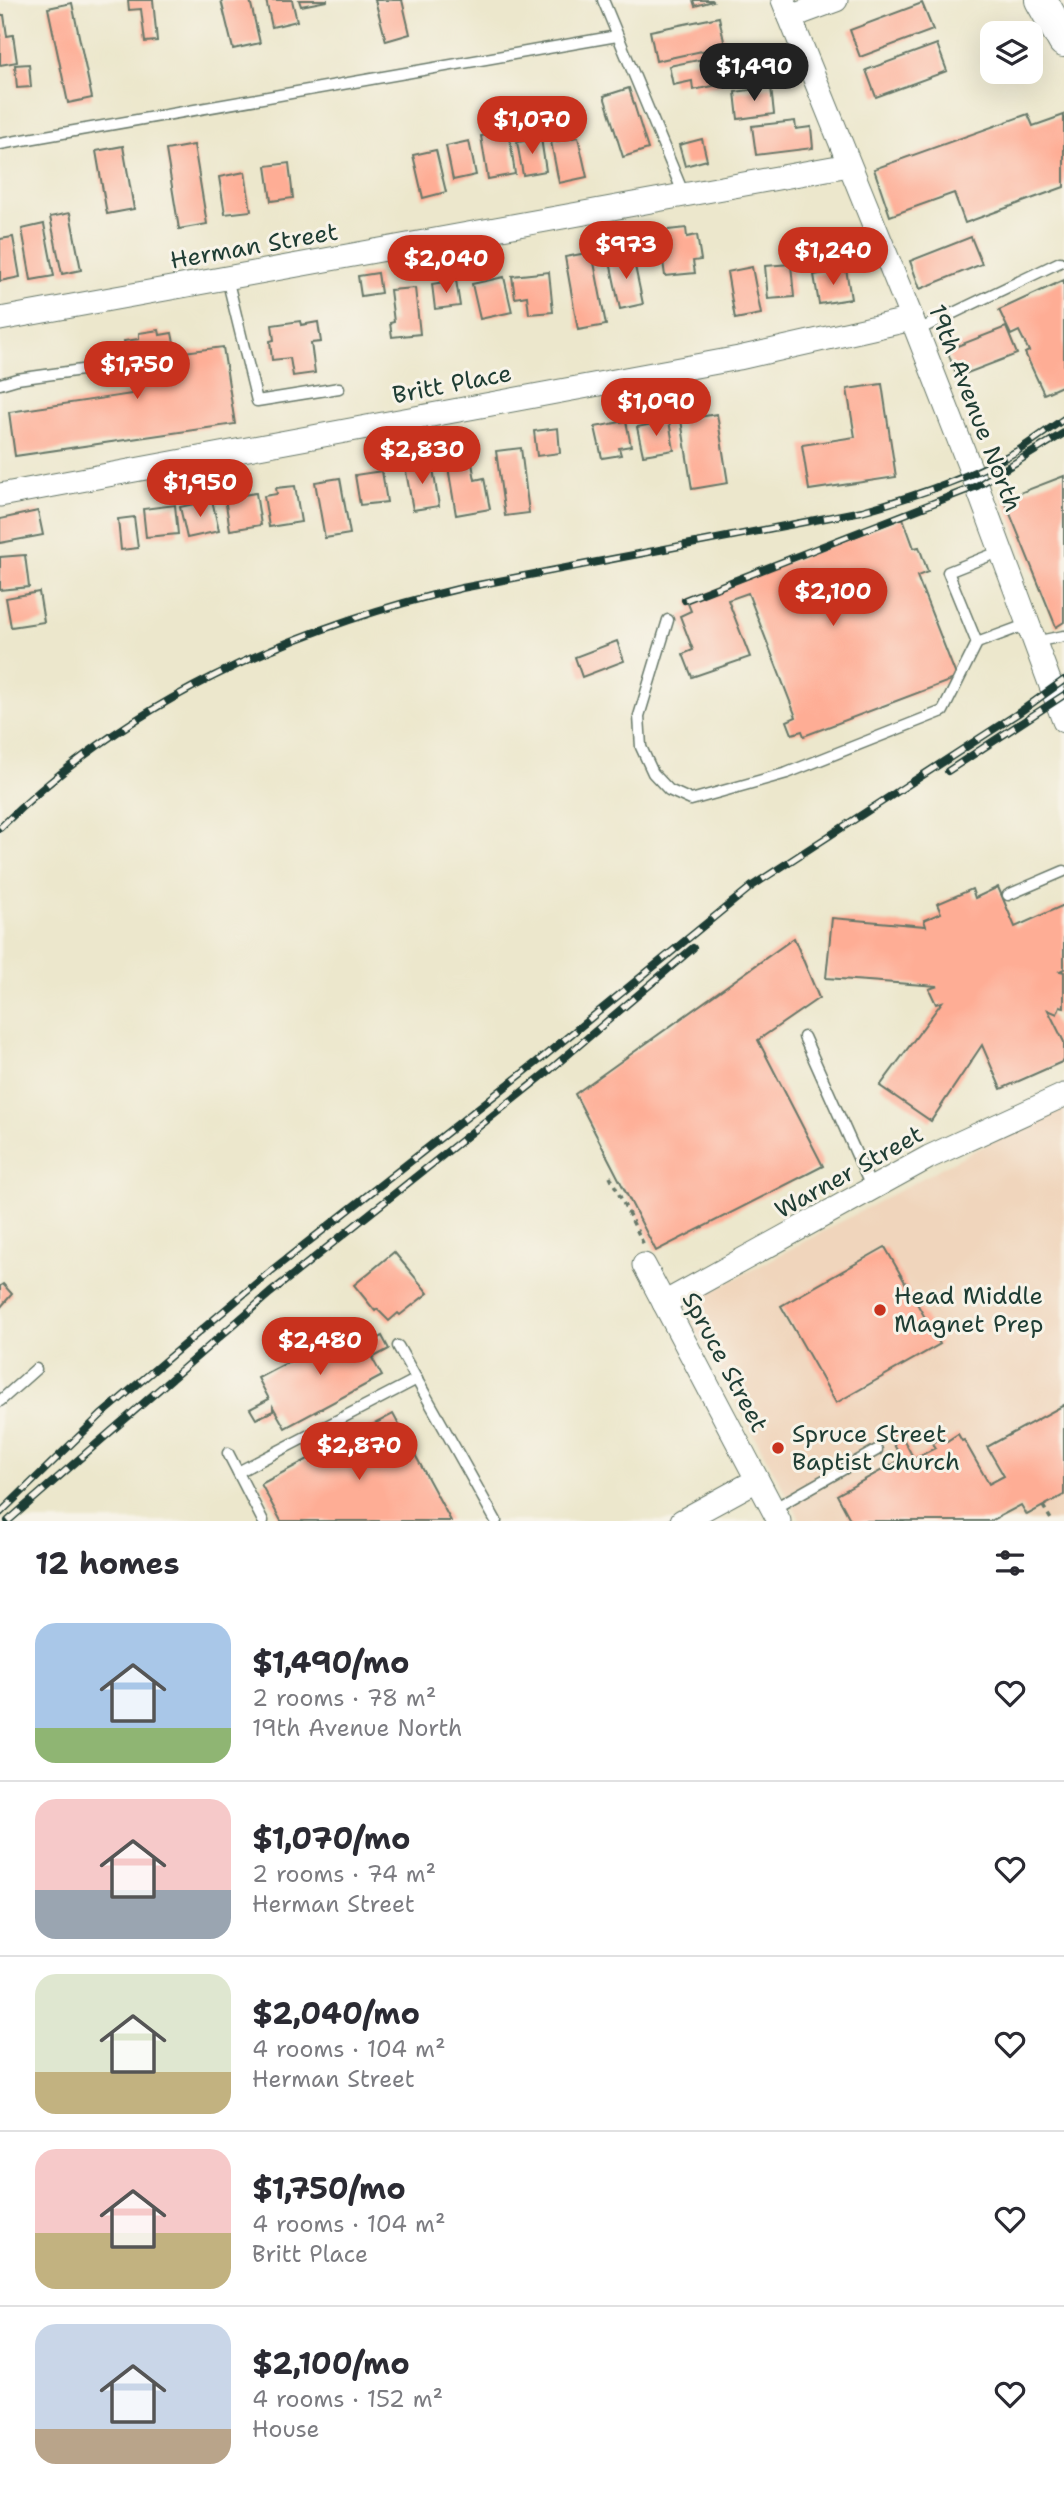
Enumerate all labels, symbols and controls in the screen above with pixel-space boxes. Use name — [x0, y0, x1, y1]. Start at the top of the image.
map controls — [980, 21, 1043, 84]
button: layers — [980, 21, 1043, 84]
pin: $1,490 — [697, 43, 811, 103]
text: $1,490 — [716, 51, 793, 81]
pin: $1,070 — [475, 96, 589, 156]
text: $1,070 — [493, 104, 571, 134]
street label: Herman Street — [168, 215, 340, 277]
pin: $973 — [585, 222, 667, 281]
pin: $1,240 — [776, 228, 890, 287]
text: $973 — [595, 229, 657, 259]
text: $1,240 — [794, 235, 872, 265]
pin: $2,040 — [389, 236, 503, 295]
text: $2,040 — [403, 243, 489, 273]
street label: 19th Avenue North — [921, 300, 1029, 516]
pin: $1,750 — [80, 342, 194, 401]
text: $1,750 — [100, 349, 174, 379]
street label: Britt Place — [390, 357, 514, 411]
pin: $1,090 — [599, 378, 713, 438]
text: $1,090 — [617, 386, 695, 416]
pin: $2,830 — [365, 426, 479, 486]
text: $2,830 — [379, 434, 465, 464]
pin: $1,950 — [143, 460, 257, 519]
text: $1,950 — [163, 467, 237, 497]
pin: $2,100 — [776, 568, 890, 628]
text: $2,100 — [794, 576, 872, 606]
street label: Warner Street — [769, 1118, 929, 1226]
place label: Head Middle Magnet Prep — [894, 1280, 1043, 1340]
street label: Spruce Street — [675, 1286, 775, 1438]
marker: Head Middle Magnet Prep — [872, 1302, 888, 1318]
pin: $2,480 — [263, 1318, 377, 1377]
text: $2,480 — [278, 1325, 362, 1355]
place label: Spruce Street Baptist Church — [792, 1418, 960, 1478]
pin: $2,870 — [302, 1422, 416, 1482]
text: $2,870 — [317, 1430, 401, 1460]
marker: Spruce Street Baptist Church — [770, 1440, 786, 1456]
text: 12 homes — [35, 1543, 179, 1584]
icon: filters — [991, 1544, 1029, 1582]
text: $1,490/mo — [252, 1642, 409, 1683]
icon: home — [91, 1651, 175, 1735]
icon: heart — [991, 1674, 1029, 1712]
text: 2 rooms · 78 m² — [252, 1683, 436, 1713]
text: 19th Avenue North — [252, 1713, 462, 1743]
text: $1,070/mo — [252, 1818, 410, 1859]
icon: home — [91, 1827, 175, 1911]
icon: heart — [991, 1850, 1029, 1888]
text: 2 rooms · 74 m² — [252, 1859, 436, 1889]
text: Herman Street — [252, 1889, 415, 1919]
text: $2,040/mo — [252, 1993, 420, 2034]
icon: home — [91, 2002, 175, 2086]
icon: heart — [991, 2025, 1029, 2063]
text: 4 rooms · 104 m² — [252, 2034, 445, 2064]
text: Herman Street — [252, 2064, 415, 2094]
text: $1,750/mo — [252, 2168, 406, 2209]
icon: home — [91, 2177, 175, 2261]
icon: heart — [991, 2200, 1029, 2238]
text: 4 rooms · 104 m² — [252, 2209, 445, 2239]
text: Britt Place — [252, 2239, 368, 2269]
text: $2,100/mo — [252, 2343, 410, 2384]
icon: home — [91, 2352, 175, 2436]
icon: heart — [991, 2375, 1029, 2413]
text: 4 rooms · 152 m² — [252, 2384, 443, 2414]
text: House — [252, 2414, 320, 2444]

